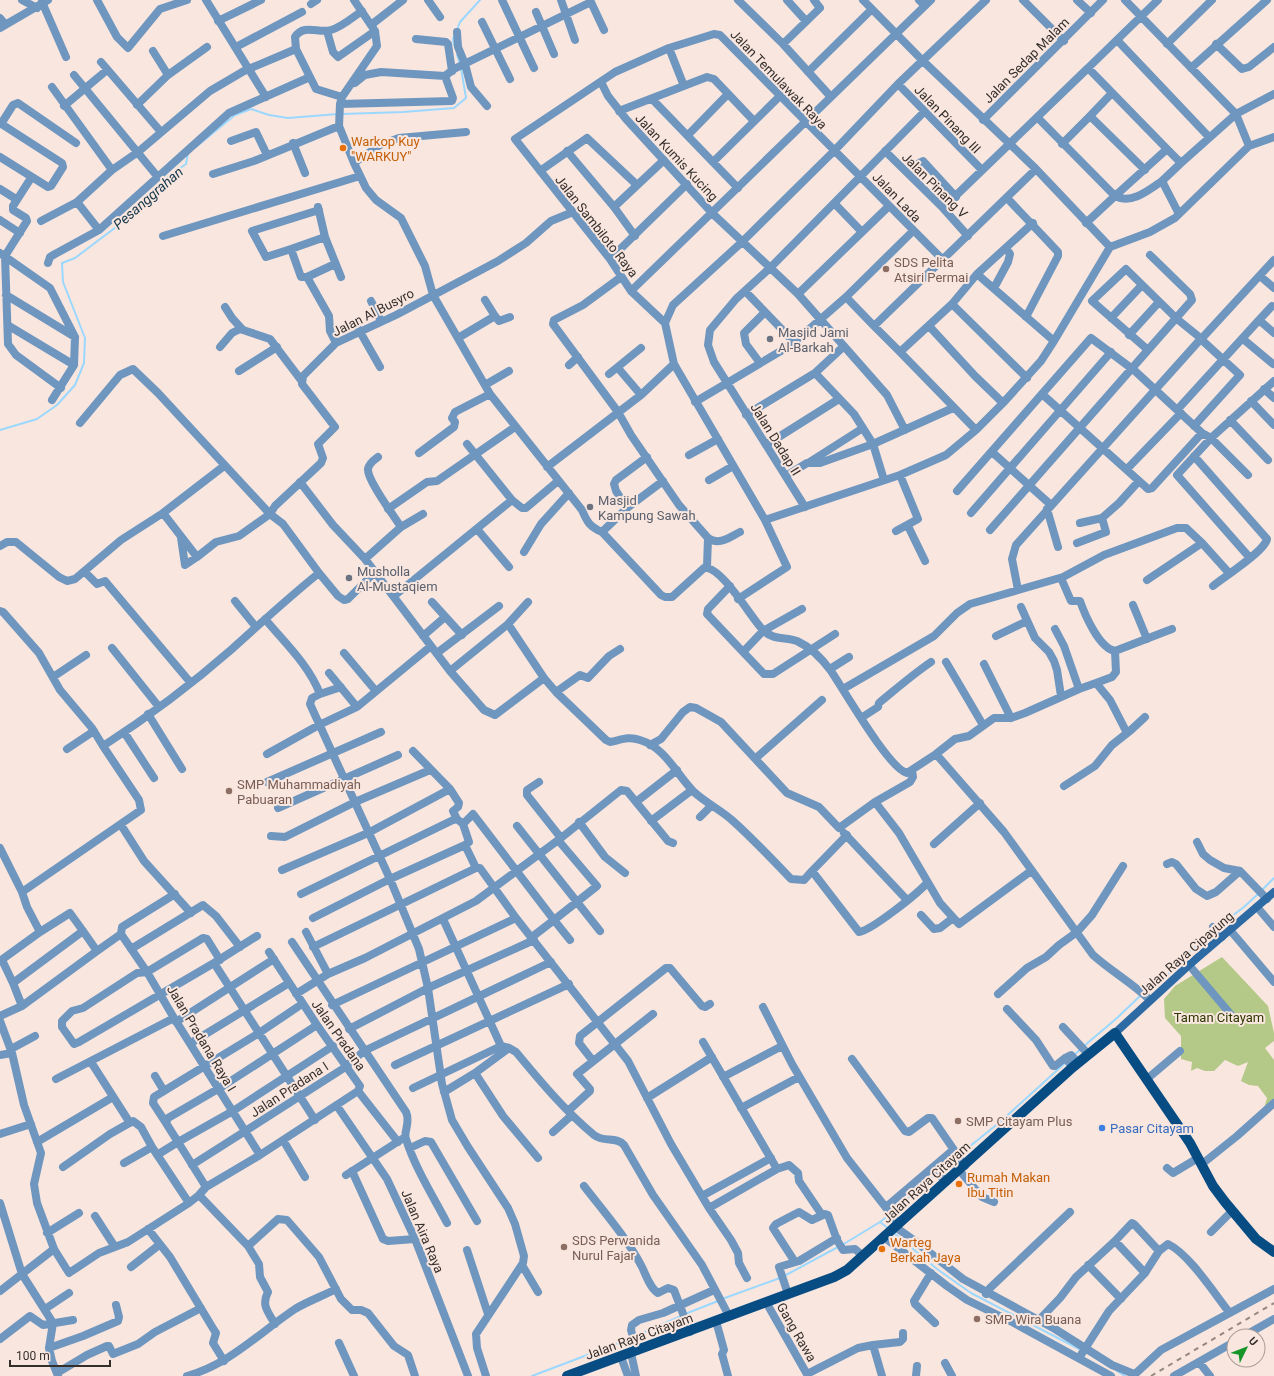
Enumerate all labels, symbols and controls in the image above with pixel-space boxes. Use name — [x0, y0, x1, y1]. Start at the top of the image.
street label: Jalan Sedap Malam — [981, 15, 1072, 106]
street label: Jalan Temulawak Raya — [727, 27, 830, 132]
street label: Jalan Pinang III — [911, 82, 984, 157]
street label: Jalan Kumis Kucing — [632, 110, 721, 204]
place label: Warkop Kuy "WARKUY" — [351, 134, 420, 164]
marker: Warkop Kuy "WARKUY" — [338, 143, 348, 153]
street label: Jalan Pinang V — [899, 149, 971, 222]
water label: Pesanggrahan — [110, 163, 186, 233]
street label: Jalan Lada — [869, 169, 924, 225]
street label: Jalan Sambiloto Raya — [552, 172, 641, 280]
place label: SDS Pelita Atsiri Permai — [894, 255, 968, 285]
marker: SDS Pelita Atsiri Permai — [881, 264, 891, 274]
street label: Jalan Al Busyro — [330, 285, 417, 339]
place label: Masjid Jami Al-Barkah — [778, 325, 849, 355]
marker: Masjid Jami Al-Barkah — [765, 334, 775, 344]
street label: Jalan Dadap II — [747, 400, 804, 478]
place label: Masjid Kampung Sawah — [598, 493, 696, 523]
marker: Masjid Kampung Sawah — [585, 502, 595, 512]
place label: Musholla Al-Mustaqiem — [357, 564, 438, 594]
marker: Musholla Al-Mustaqiem — [344, 573, 354, 583]
place label: SMP Muhammadiyah Pabuaran — [237, 777, 361, 807]
marker: SMP Muhammadiyah Pabuaran — [224, 786, 234, 796]
street label: Jalan Raya Cipayung — [1136, 908, 1237, 998]
street label: Jalan Pradana Raya I — [164, 983, 239, 1094]
street label: Jalan Pradana — [309, 997, 369, 1074]
park label: Taman Citayam — [1174, 1010, 1264, 1025]
street label: Jalan Pradana I — [248, 1059, 331, 1120]
place label: SMP Citayam Plus — [966, 1114, 1073, 1129]
marker: SMP Citayam Plus — [953, 1116, 963, 1126]
place label: Pasar Citayam — [1110, 1121, 1194, 1136]
marker: Pasar Citayam — [1097, 1123, 1107, 1133]
street label: Jalan Raya Citayam — [879, 1139, 974, 1226]
place label: Rumah Makan Ibu Titin — [967, 1170, 1050, 1200]
marker: Rumah Makan Ibu Titin — [954, 1179, 964, 1189]
street label: Jalan Aira Raya — [398, 1187, 447, 1275]
place label: SDS Perwanida Nurul Fajar — [572, 1233, 660, 1263]
place label: Warteg Berkah Jaya — [890, 1235, 961, 1265]
marker: SDS Perwanida Nurul Fajar — [559, 1242, 569, 1252]
marker: Warteg Berkah Jaya — [877, 1244, 887, 1254]
street label: Gang Rawa — [774, 1300, 819, 1364]
street label: Jalan Raya Citayam — [583, 1310, 695, 1363]
place label: SMP Wira Buana — [985, 1312, 1081, 1327]
marker: SMP Wira Buana — [972, 1314, 982, 1324]
north arrow — [1226, 1328, 1266, 1368]
text: U — [1246, 1334, 1260, 1349]
scale bar — [10, 1342, 110, 1368]
text: 100 m — [16, 1349, 50, 1363]

